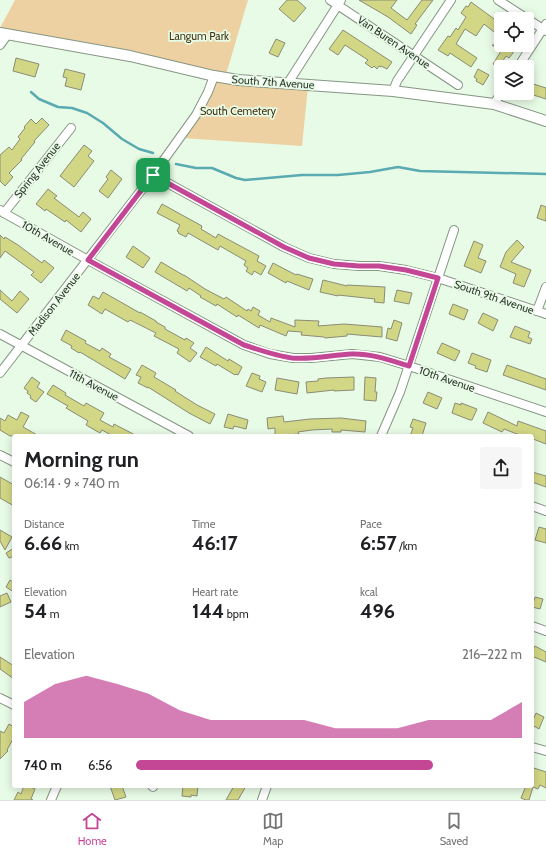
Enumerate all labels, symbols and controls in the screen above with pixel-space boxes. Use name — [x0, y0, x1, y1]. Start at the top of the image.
street label: Van Buren Avenue — [355, 12, 433, 72]
map controls — [494, 12, 534, 100]
button: locate — [494, 12, 534, 52]
park label: Langum Park — [169, 29, 229, 43]
button: layers — [494, 60, 534, 100]
street label: South 7th Avenue — [231, 72, 315, 92]
park label: South Cemetery — [200, 104, 277, 118]
street label: Spring Avenue — [11, 139, 63, 201]
pin — [136, 158, 170, 192]
icon: arrive — [142, 164, 164, 186]
street label: 10th Avenue — [19, 217, 77, 259]
street label: Madison Avenue — [25, 269, 83, 339]
street label: South 9th Avenue — [452, 277, 536, 317]
street label: 10th Avenue — [417, 363, 477, 395]
street label: 11th Avenue — [67, 366, 122, 404]
text: Morning run — [24, 446, 139, 473]
button: share — [480, 447, 522, 489]
text: 06:14 · 9 × 740 m — [24, 475, 119, 491]
text: Distance — [24, 517, 65, 531]
text: Time — [192, 517, 215, 531]
text: Pace — [360, 517, 382, 531]
text: 6.66 — [24, 531, 62, 555]
text: 46:17 — [192, 531, 238, 555]
text: 6:57 — [360, 531, 397, 555]
text: km — [62, 539, 79, 553]
text: /km — [397, 539, 417, 553]
text: Elevation — [24, 585, 67, 599]
text: Heart rate — [192, 585, 238, 599]
text: kcal — [360, 585, 378, 599]
text: 54 — [24, 599, 47, 623]
text: 144 — [192, 599, 224, 623]
text: 496 — [360, 599, 395, 623]
text: m — [47, 607, 59, 621]
text: bpm — [224, 607, 249, 621]
text: Elevation — [24, 646, 75, 662]
text: 216–222 m — [462, 646, 522, 662]
text: 740 m — [24, 757, 62, 773]
text: 6:56 — [88, 757, 113, 773]
tab: Home — [78, 810, 107, 848]
tab: Map — [262, 810, 284, 848]
tab: Saved — [440, 810, 468, 848]

